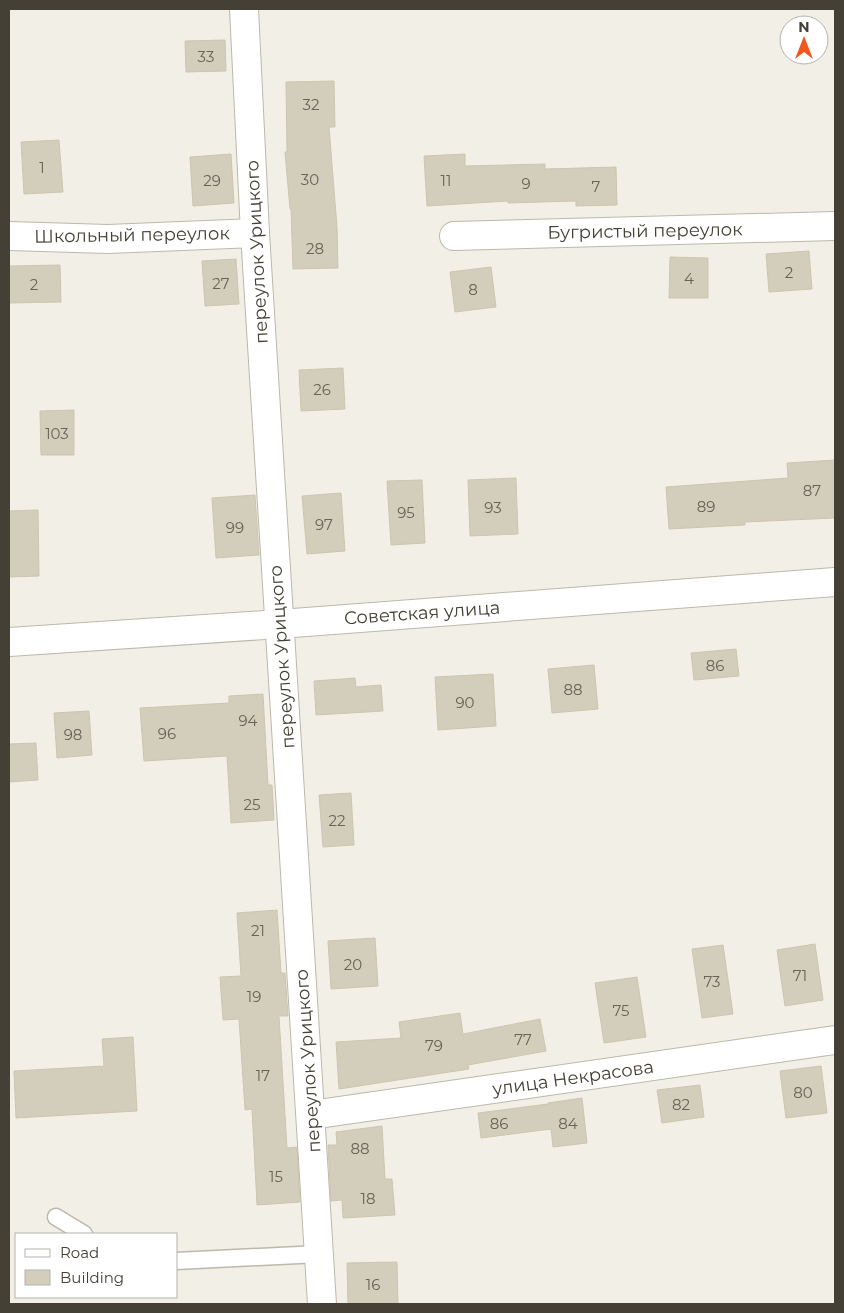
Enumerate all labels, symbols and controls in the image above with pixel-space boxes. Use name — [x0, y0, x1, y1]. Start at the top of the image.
north arrow — [779, 15, 829, 65]
text: N — [798, 18, 810, 36]
house number: 33 — [198, 47, 214, 66]
house number: 32 — [303, 95, 319, 114]
house number: 1 — [39, 158, 45, 177]
street label: переулок Урицкого — [241, 160, 273, 344]
house number: 30 — [301, 170, 319, 189]
house number: 29 — [203, 171, 221, 190]
house number: 11 — [441, 171, 451, 190]
house number: 9 — [521, 174, 531, 193]
house number: 7 — [592, 177, 601, 196]
street label: Бугристый переулок — [547, 218, 743, 244]
street label: Школьный переулок — [34, 222, 231, 248]
house number: 28 — [306, 239, 324, 258]
house number: 2 — [785, 263, 793, 282]
house number: 4 — [684, 269, 694, 288]
house number: 27 — [212, 274, 230, 293]
house number: 2 — [30, 275, 38, 294]
house number: 8 — [468, 280, 478, 299]
house number: 26 — [313, 380, 331, 399]
house number: 103 — [45, 424, 69, 443]
house number: 87 — [803, 481, 821, 500]
house number: 89 — [697, 497, 715, 516]
house number: 93 — [484, 498, 502, 517]
house number: 95 — [397, 503, 415, 522]
house number: 97 — [315, 515, 333, 534]
house number: 99 — [226, 518, 244, 537]
street label: переулок Урицкого — [265, 564, 299, 750]
street label: Советская улица — [343, 597, 501, 629]
house number: 86 — [706, 656, 724, 675]
house number: 88 — [563, 680, 583, 699]
house number: 90 — [455, 693, 475, 712]
house number: 94 — [238, 711, 258, 730]
house number: 96 — [158, 724, 176, 743]
house number: 98 — [64, 725, 82, 744]
house number: 25 — [243, 795, 261, 814]
house number: 22 — [328, 811, 346, 830]
house number: 21 — [251, 921, 265, 940]
house number: 20 — [344, 955, 362, 974]
house number: 71 — [793, 966, 807, 985]
street label: переулок Урицкого — [291, 968, 325, 1154]
house number: 73 — [703, 972, 721, 991]
house number: 19 — [247, 987, 261, 1006]
house number: 75 — [612, 1001, 630, 1020]
house number: 77 — [514, 1030, 532, 1049]
house number: 79 — [425, 1036, 443, 1055]
street label: улица Некрасова — [490, 1056, 655, 1100]
house number: 17 — [256, 1066, 270, 1085]
house number: 80 — [793, 1083, 813, 1102]
house number: 82 — [672, 1095, 690, 1114]
house number: 86 — [490, 1114, 508, 1133]
house number: 84 — [558, 1114, 578, 1133]
house number: 88 — [350, 1139, 370, 1158]
house number: 15 — [269, 1167, 283, 1186]
house number: 18 — [361, 1189, 376, 1208]
legend — [15, 1233, 178, 1298]
text: Road — [60, 1243, 99, 1262]
text: Building — [60, 1268, 124, 1287]
house number: 16 — [366, 1275, 380, 1294]

